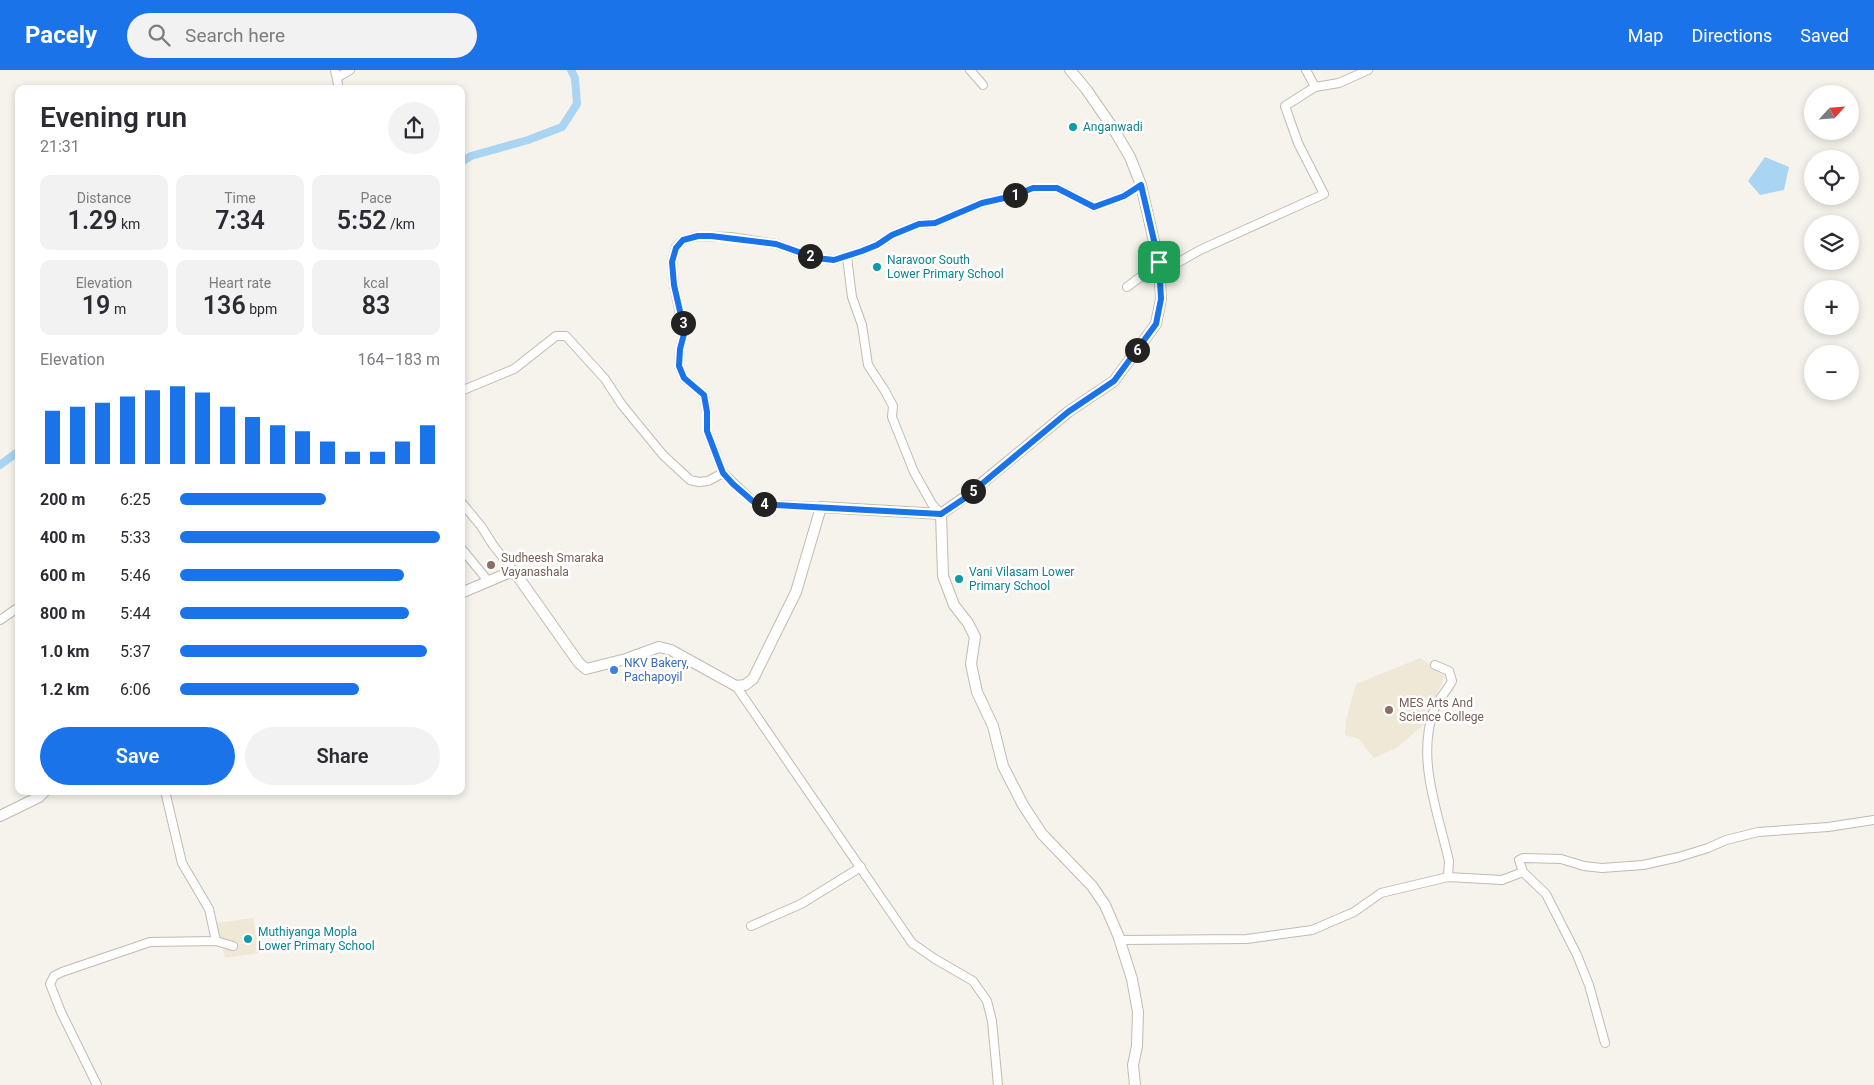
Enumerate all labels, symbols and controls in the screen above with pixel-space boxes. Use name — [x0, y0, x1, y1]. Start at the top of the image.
search box — [127, 13, 477, 58]
text: Pacely — [25, 21, 97, 49]
icon: search — [145, 21, 173, 49]
text: Search here — [185, 24, 285, 47]
text: Map — [1628, 25, 1663, 46]
text: Directions — [1691, 25, 1772, 46]
text: Saved — [1800, 25, 1849, 46]
north arrow — [1804, 85, 1859, 140]
map controls — [1804, 85, 1859, 400]
text: Evening run — [40, 101, 187, 134]
button: share — [388, 102, 440, 154]
place label: Anganwadi — [1083, 120, 1143, 134]
marker: Anganwadi — [1067, 121, 1079, 133]
text: 21:31 — [40, 137, 80, 156]
button: locate — [1804, 150, 1859, 205]
pin: 1 — [1002, 182, 1028, 208]
text: 1 — [1011, 187, 1020, 203]
text: Distance — [77, 190, 131, 206]
text: Time — [224, 190, 256, 206]
text: Pace — [360, 190, 392, 206]
text: 1.29 — [68, 206, 118, 235]
text: 7:34 — [215, 206, 265, 235]
text: 5:52 — [337, 206, 387, 235]
button: layers — [1804, 215, 1859, 270]
text: km — [118, 216, 140, 232]
text: /km — [387, 216, 415, 232]
pin — [1138, 241, 1180, 283]
pin: 2 — [798, 244, 822, 268]
text: 2 — [806, 248, 815, 264]
icon: arrive — [1145, 248, 1173, 276]
place label: Naravoor South Lower Primary School — [887, 253, 1004, 281]
marker: Naravoor South Lower Primary School — [871, 261, 883, 273]
text: Elevation — [76, 275, 132, 291]
text: Heart rate — [209, 275, 271, 291]
text: kcal — [363, 275, 389, 291]
button: + — [1804, 280, 1859, 335]
text: 19 — [82, 291, 110, 320]
text: 136 — [203, 291, 246, 320]
text: 83 — [362, 291, 390, 320]
text: m — [110, 301, 126, 317]
text: bpm — [246, 301, 277, 317]
pin: 3 — [670, 310, 696, 336]
text: 3 — [679, 315, 688, 331]
pin: 6 — [1124, 338, 1150, 362]
text: 6 — [1133, 342, 1142, 358]
button: − — [1804, 345, 1859, 400]
text: Elevation — [40, 350, 105, 369]
text: 164–183 m — [358, 350, 440, 369]
pin: 5 — [960, 478, 986, 504]
text: 5 — [969, 483, 978, 499]
text: 200 m — [40, 490, 85, 509]
text: 6:25 — [120, 490, 151, 509]
pin: 4 — [752, 492, 776, 516]
text: 4 — [760, 496, 769, 512]
text: 400 m — [40, 528, 85, 547]
text: 5:33 — [120, 528, 151, 547]
place label: Sudheesh Smaraka Vayanashala — [501, 551, 604, 579]
marker: Sudheesh Smaraka Vayanashala — [485, 559, 497, 571]
place label: Vani Vilasam Lower Primary School — [969, 565, 1074, 593]
text: 600 m — [40, 566, 85, 585]
text: 5:46 — [120, 566, 151, 585]
marker: Vani Vilasam Lower Primary School — [953, 573, 965, 585]
text: 800 m — [40, 604, 85, 623]
text: 5:44 — [120, 604, 151, 623]
text: 1.0 km — [40, 642, 89, 661]
text: 5:37 — [120, 642, 151, 661]
place label: NKV Bakery, Pachapoyil — [624, 656, 689, 684]
marker: NKV Bakery, Pachapoyil — [608, 664, 620, 676]
text: 1.2 km — [40, 680, 89, 699]
text: 6:06 — [120, 680, 151, 699]
place label: MES Arts And Science College — [1399, 696, 1484, 724]
marker: MES Arts And Science College — [1383, 704, 1395, 716]
button: Save — [40, 727, 235, 785]
button: Share — [245, 727, 440, 785]
place label: Muthiyanga Mopla Lower Primary School — [258, 925, 375, 953]
marker: Muthiyanga Mopla Lower Primary School — [242, 933, 254, 945]

